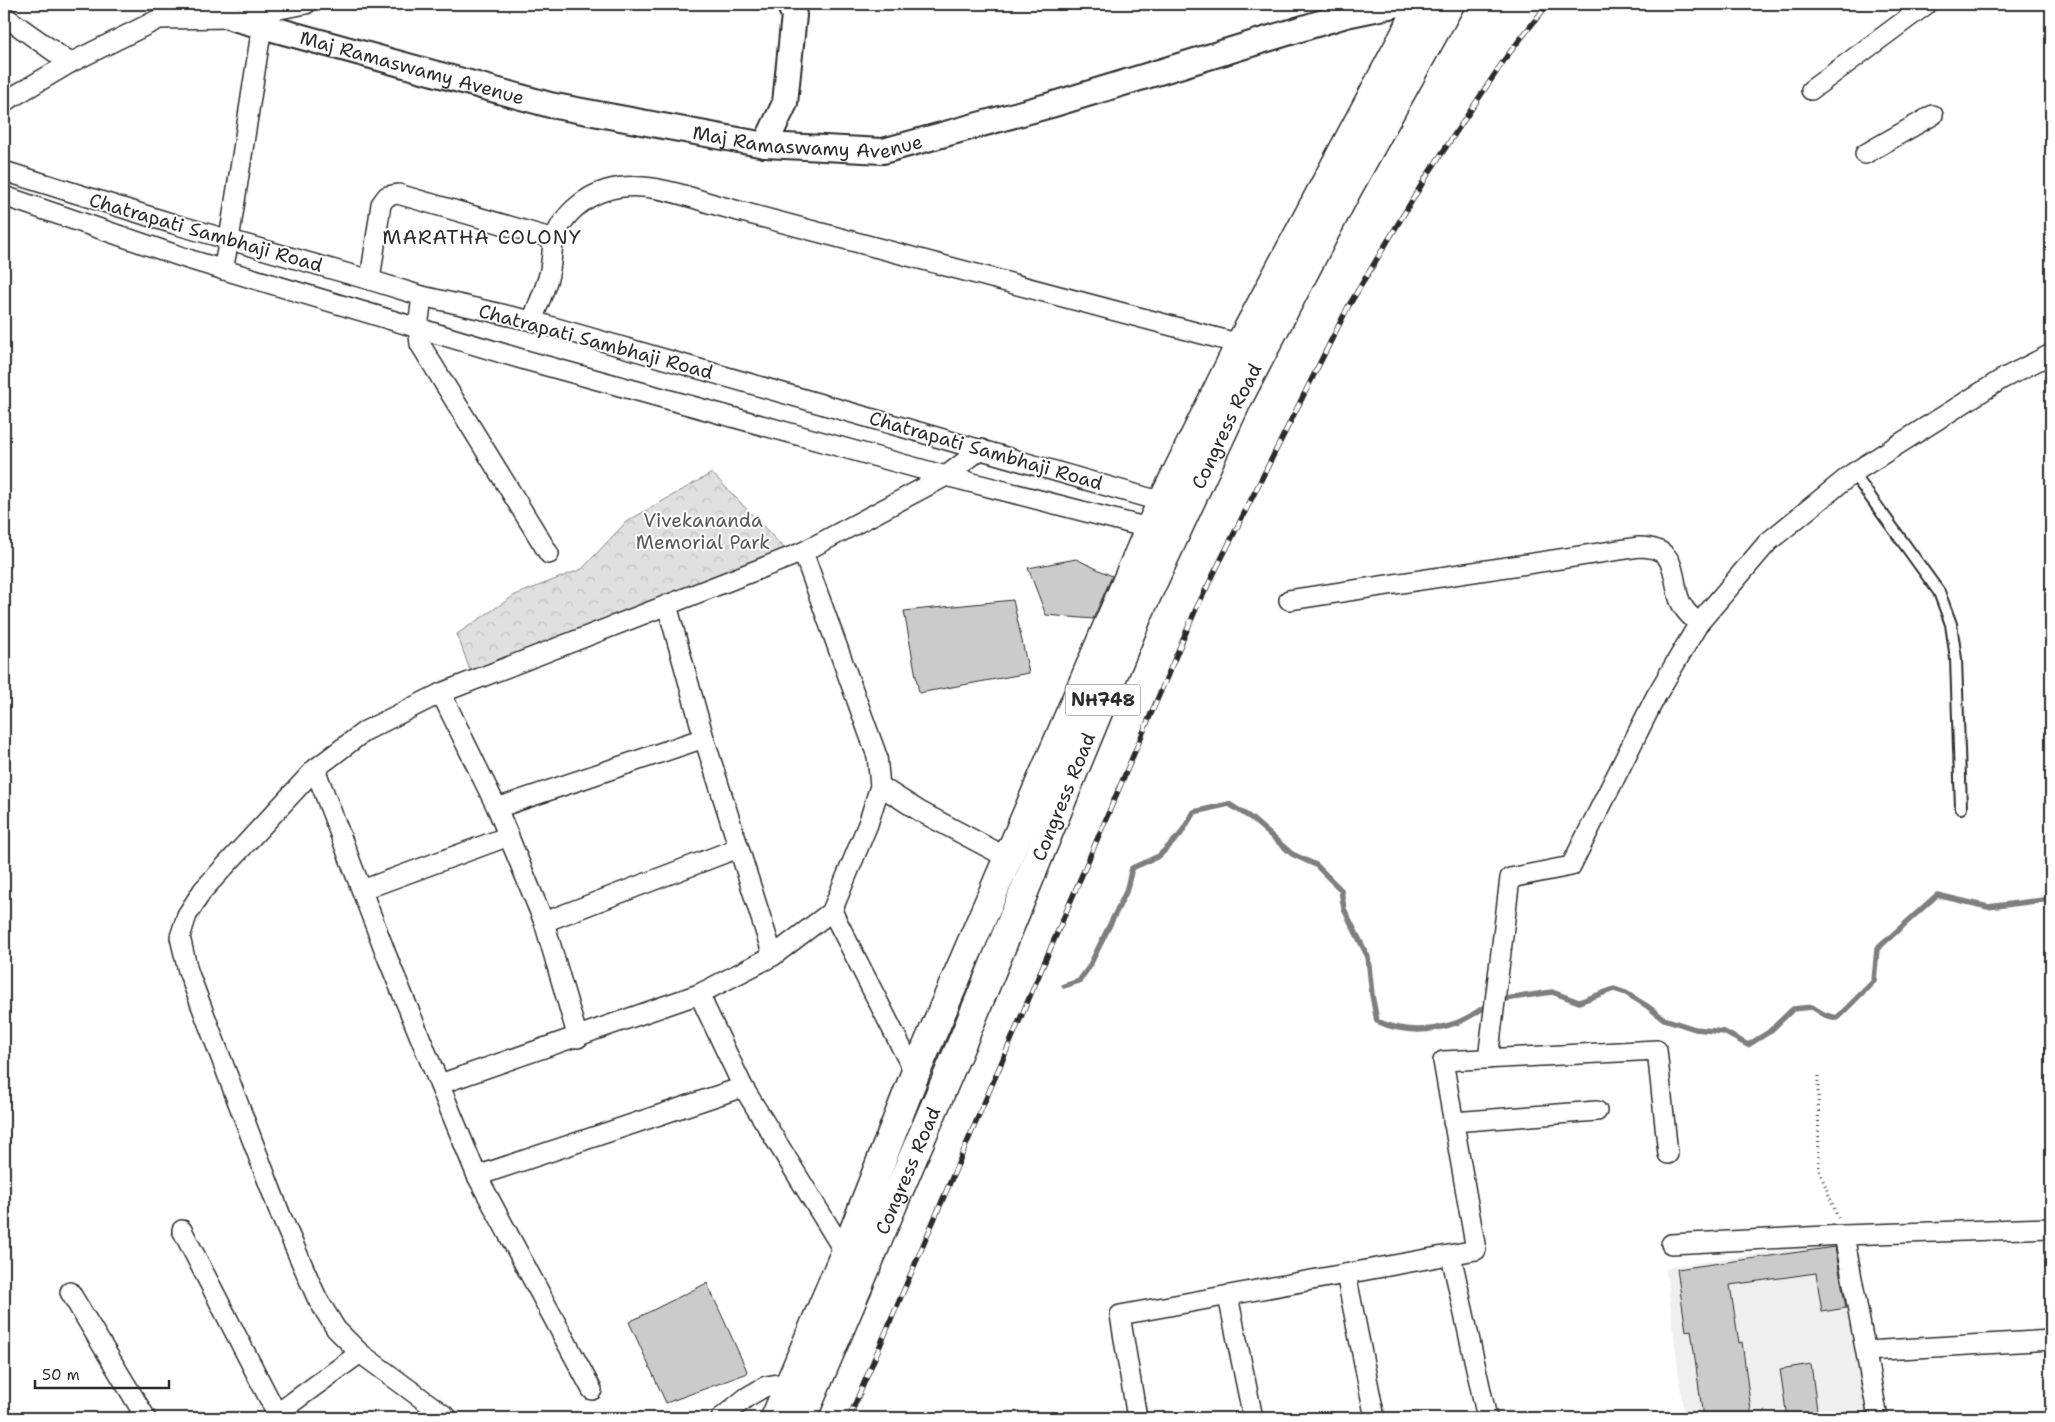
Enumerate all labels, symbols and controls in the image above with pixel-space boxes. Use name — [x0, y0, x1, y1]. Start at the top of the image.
street label: Maj Ramaswamy Avenue — [297, 25, 527, 110]
street label: Maj Ramaswamy Avenue — [691, 120, 925, 164]
street label: Chatrapati Sambhaji Road — [86, 187, 325, 278]
district label: MARATHA COLONY — [382, 224, 582, 250]
street label: Chatrapati Sambhaji Road — [476, 298, 716, 385]
street label: Congress Road — [1186, 359, 1267, 493]
street label: Chatrapati Sambhaji Road — [866, 405, 1105, 496]
park label: Vivekananda Memorial Park — [636, 508, 770, 555]
road number: NH748 — [1066, 684, 1140, 716]
street label: Congress Road — [1026, 729, 1101, 865]
street label: Congress Road — [870, 1103, 946, 1238]
scale bar — [35, 1357, 169, 1389]
text: 50 m — [42, 1365, 80, 1385]

